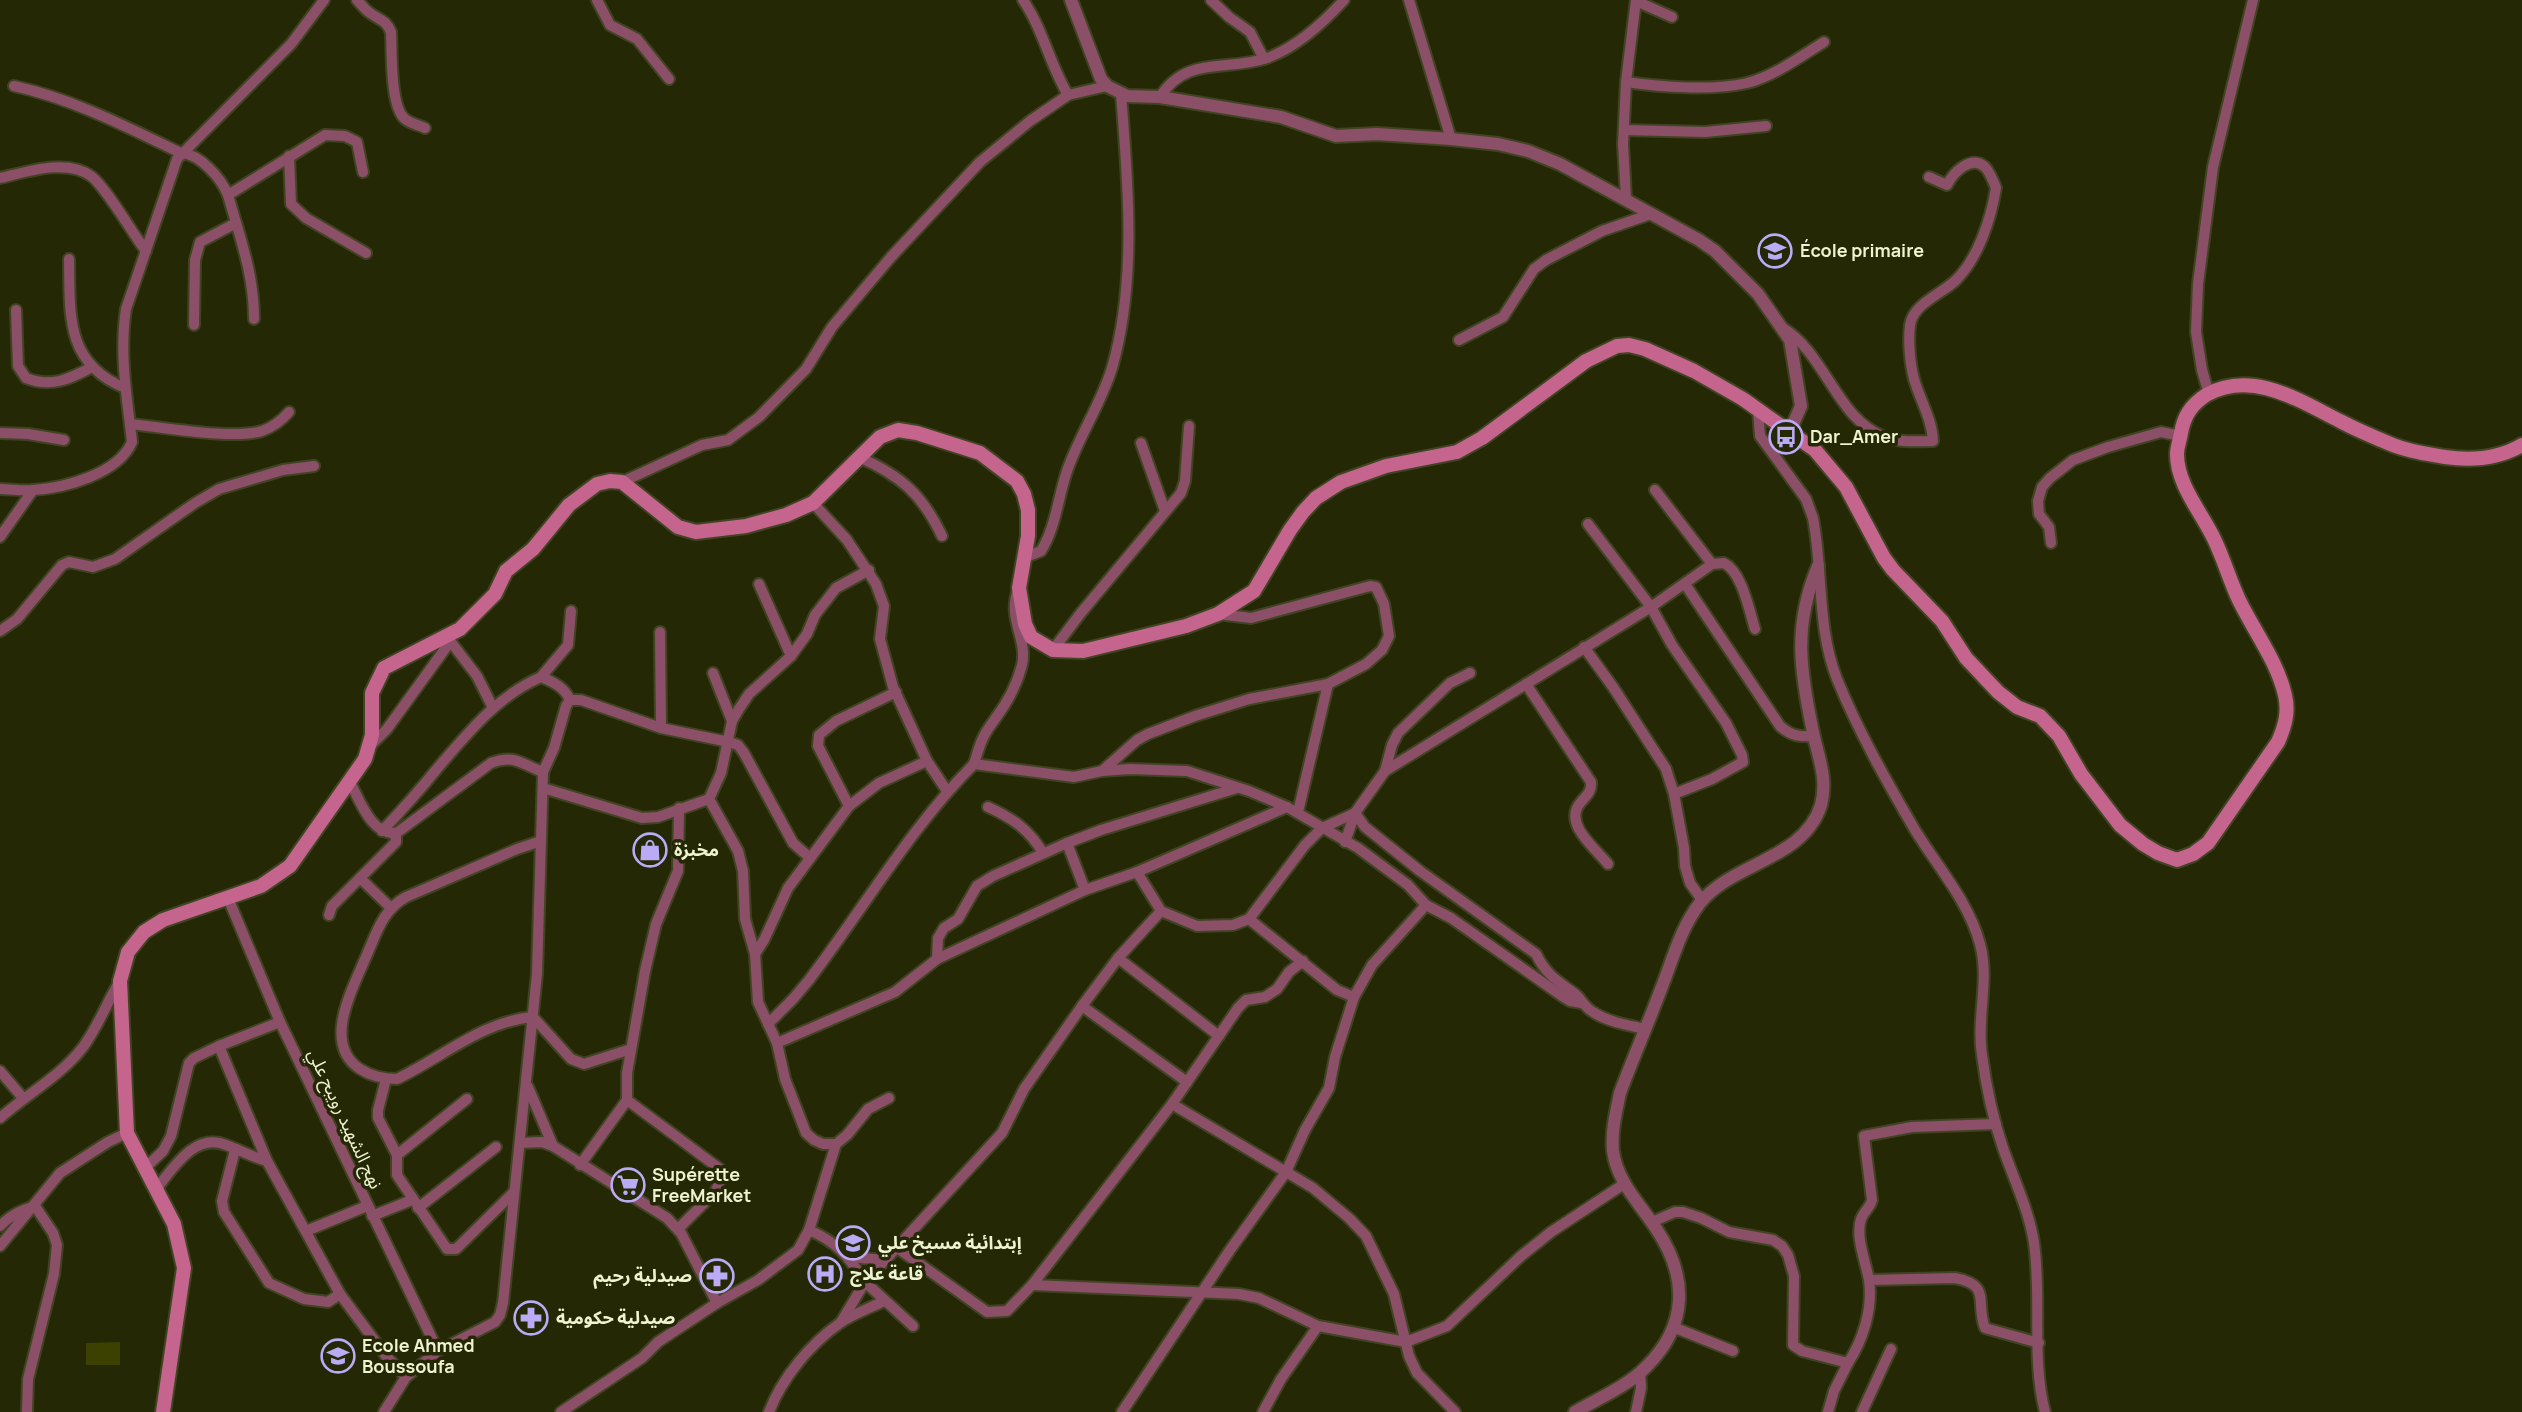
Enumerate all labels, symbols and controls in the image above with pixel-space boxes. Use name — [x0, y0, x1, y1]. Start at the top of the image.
school or university icon: École primaire — [1756, 232, 1794, 270]
place label: École primaire — [1800, 238, 1924, 262]
bus stop icon: Dar_Amer — [1767, 418, 1805, 456]
place label: Dar_Amer — [1810, 424, 1898, 448]
shop icon: مخبزة — [631, 831, 669, 869]
place label: مخبزة — [674, 837, 719, 861]
street label: نهج الشهيد رويبح علي — [301, 1045, 389, 1193]
place label: Supérette FreeMarket — [652, 1162, 751, 1207]
supermarket icon: Supérette FreeMarket — [609, 1166, 647, 1204]
school or university icon: إبتدائية مسيخ علي — [834, 1224, 872, 1262]
place label: إبتدائية مسيخ علي — [878, 1230, 1022, 1257]
hospital icon: قاعة علاج — [806, 1255, 844, 1293]
pharmacy icon: صيدلية رحيم — [698, 1257, 736, 1295]
place label: قاعة علاج — [850, 1261, 923, 1287]
place label: صيدلية رحيم — [593, 1263, 692, 1289]
pharmacy icon: صيدلية حكومية — [512, 1299, 550, 1337]
place label: صيدلية حكومية — [556, 1305, 675, 1329]
place label: Ecole Ahmed Boussoufa — [362, 1333, 475, 1378]
school or university icon: Ecole Ahmed Boussoufa — [319, 1337, 357, 1375]

